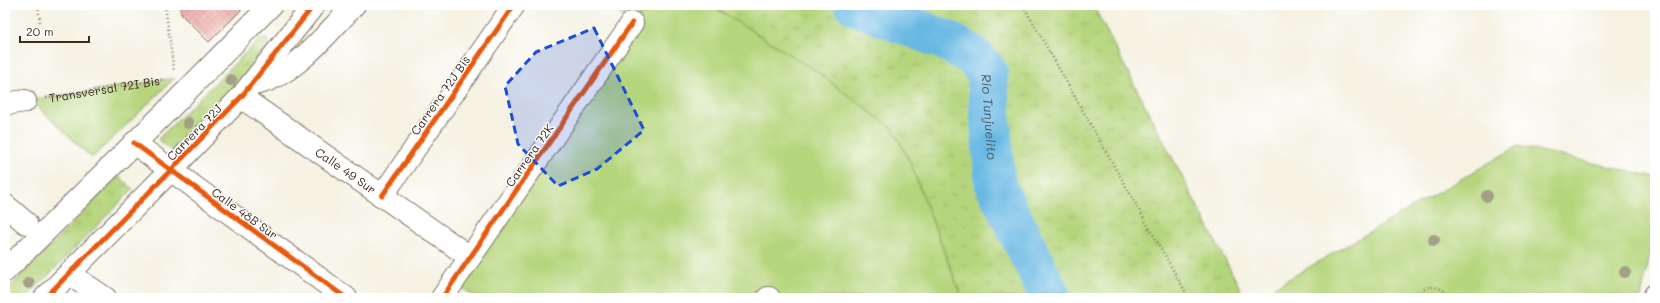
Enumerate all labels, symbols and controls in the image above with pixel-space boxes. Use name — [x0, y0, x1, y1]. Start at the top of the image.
scale bar — [20, 18, 89, 44]
text: 20 m — [26, 23, 54, 39]
street label: Carrera 72J Bis — [407, 52, 473, 138]
street label: Transversal 72I Bis — [48, 72, 161, 105]
water label: Río Tunjuelito — [979, 73, 1002, 161]
street label: Carrera 72J — [163, 100, 225, 164]
street label: Carrera 72K — [501, 120, 557, 190]
street label: Calle 49 Sur — [312, 143, 379, 197]
street label: Calle 48B Sur — [209, 184, 281, 242]

